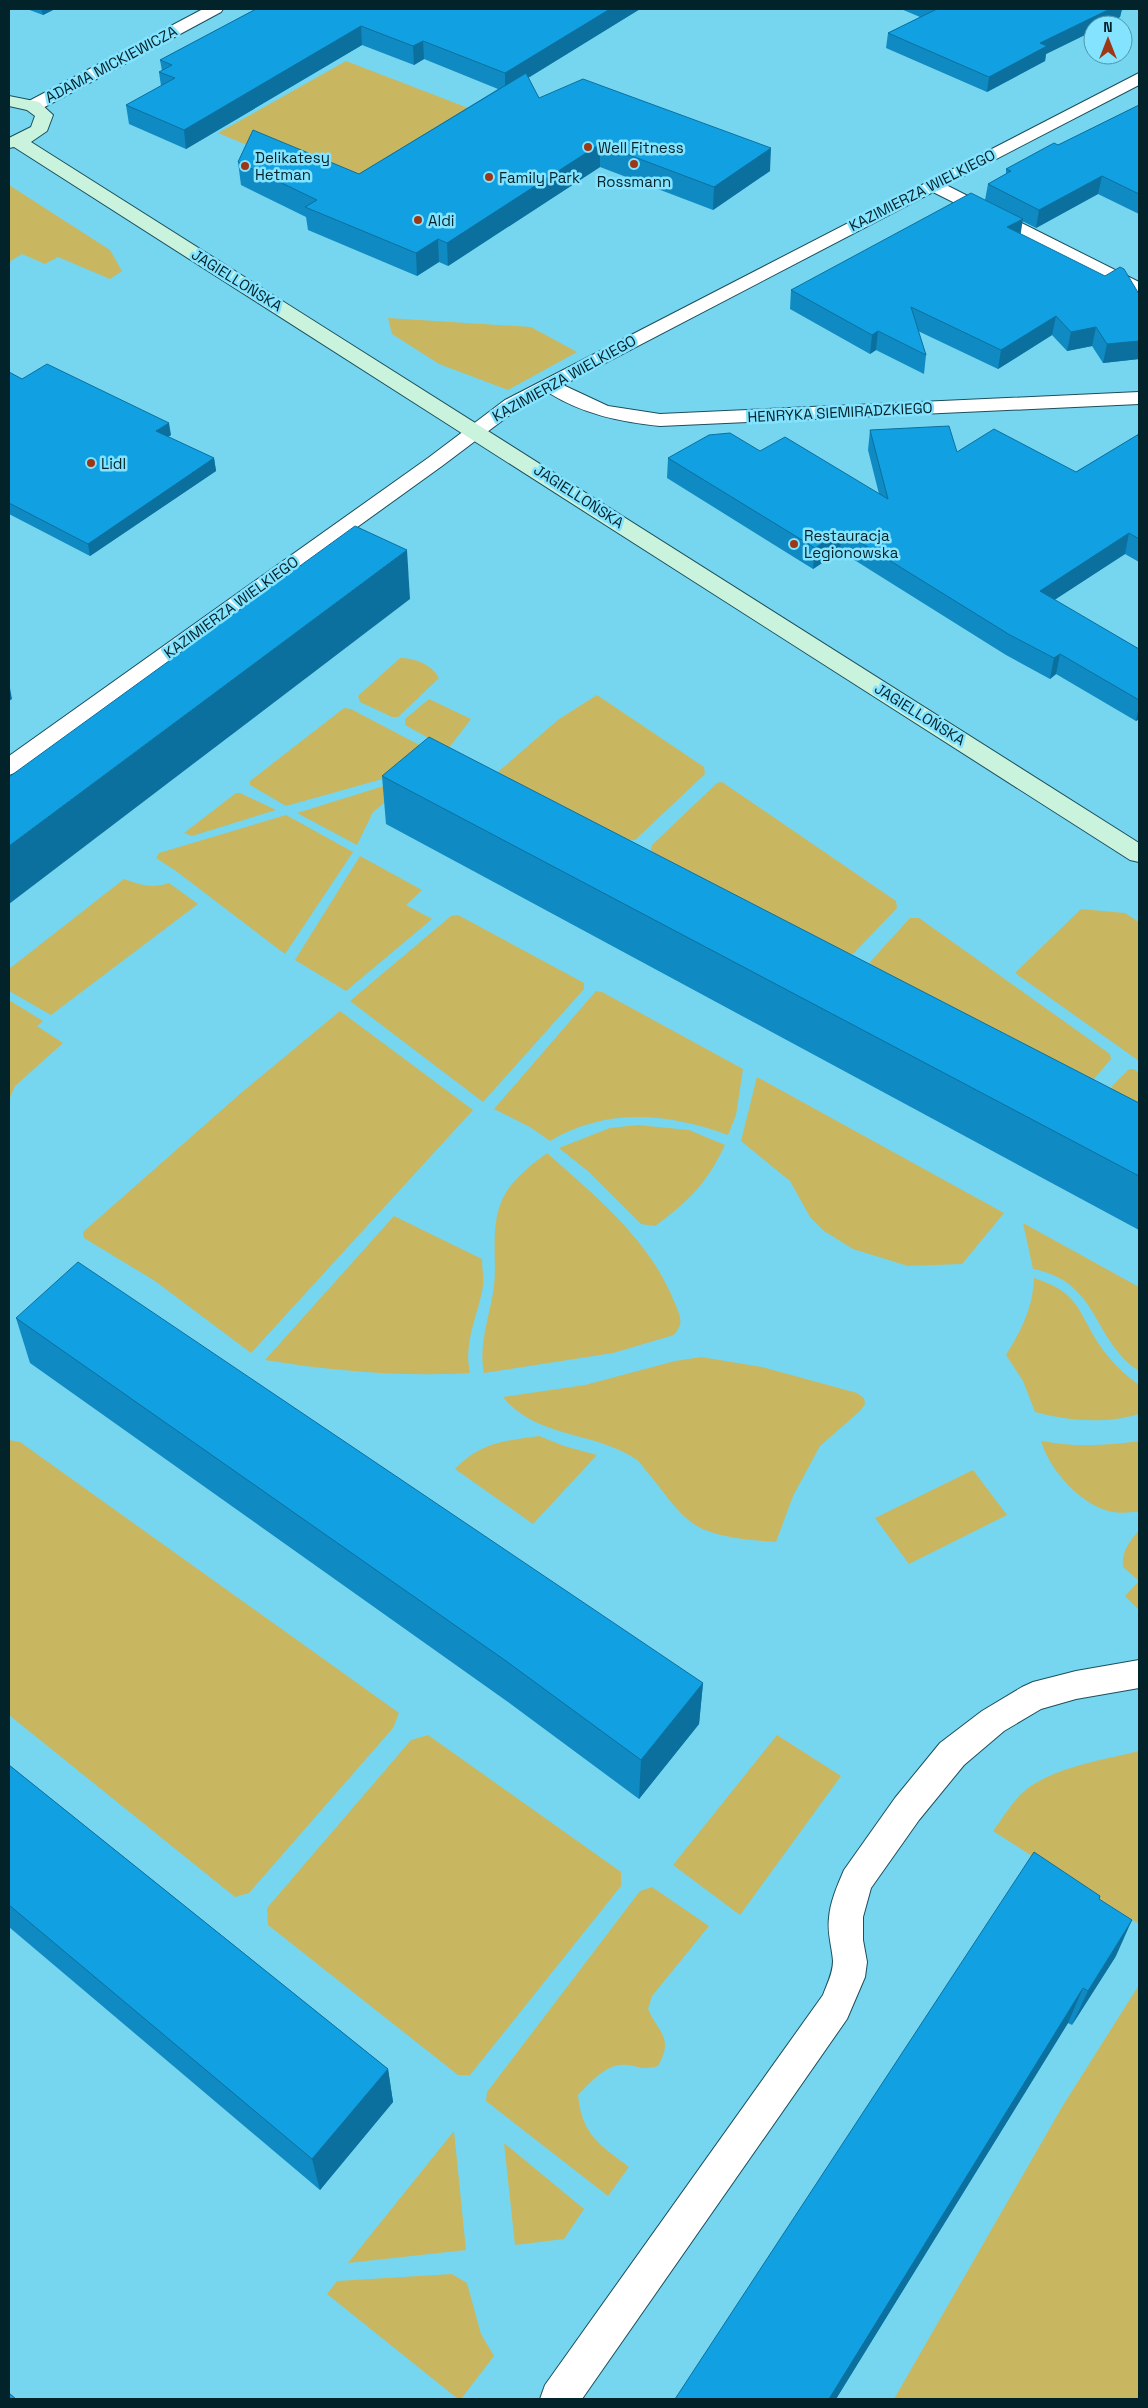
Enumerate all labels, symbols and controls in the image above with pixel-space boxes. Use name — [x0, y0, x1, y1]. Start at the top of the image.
north arrow — [1083, 15, 1133, 65]
text: N — [1103, 18, 1113, 36]
street label: ADAMA MICKIEWICZA — [42, 21, 181, 107]
place label: Well Fitness — [598, 138, 684, 157]
marker: Well Fitness — [582, 141, 594, 153]
street label: KAZIMIERZA WIELKIEGO — [846, 145, 998, 235]
place label: Delikatesy Hetman — [255, 148, 330, 184]
marker: Rossmann — [628, 158, 640, 170]
marker: Delikatesy Hetman — [239, 160, 251, 172]
place label: Family Park — [499, 168, 580, 187]
marker: Family Park — [483, 171, 495, 183]
place label: Rossmann — [597, 172, 671, 191]
place label: Aldi — [428, 211, 454, 230]
marker: Aldi — [412, 214, 424, 226]
street label: JAGIELLOŃSKA — [188, 244, 286, 316]
street label: KAZIMIERZA WIELKIEGO — [489, 330, 639, 426]
street label: HENRYKA SIEMIRADZKIEGO — [747, 398, 933, 426]
place label: Lidl — [101, 454, 126, 473]
marker: Lidl — [85, 457, 97, 469]
street label: JAGIELLOŃSKA — [530, 460, 628, 532]
place label: Restauracja Legionowska — [804, 526, 899, 562]
marker: Restauracja Legionowska — [788, 538, 800, 550]
street label: KAZIMIERZA WIELKIEGO — [160, 552, 302, 662]
street label: JAGIELLOŃSKA — [871, 678, 969, 750]

